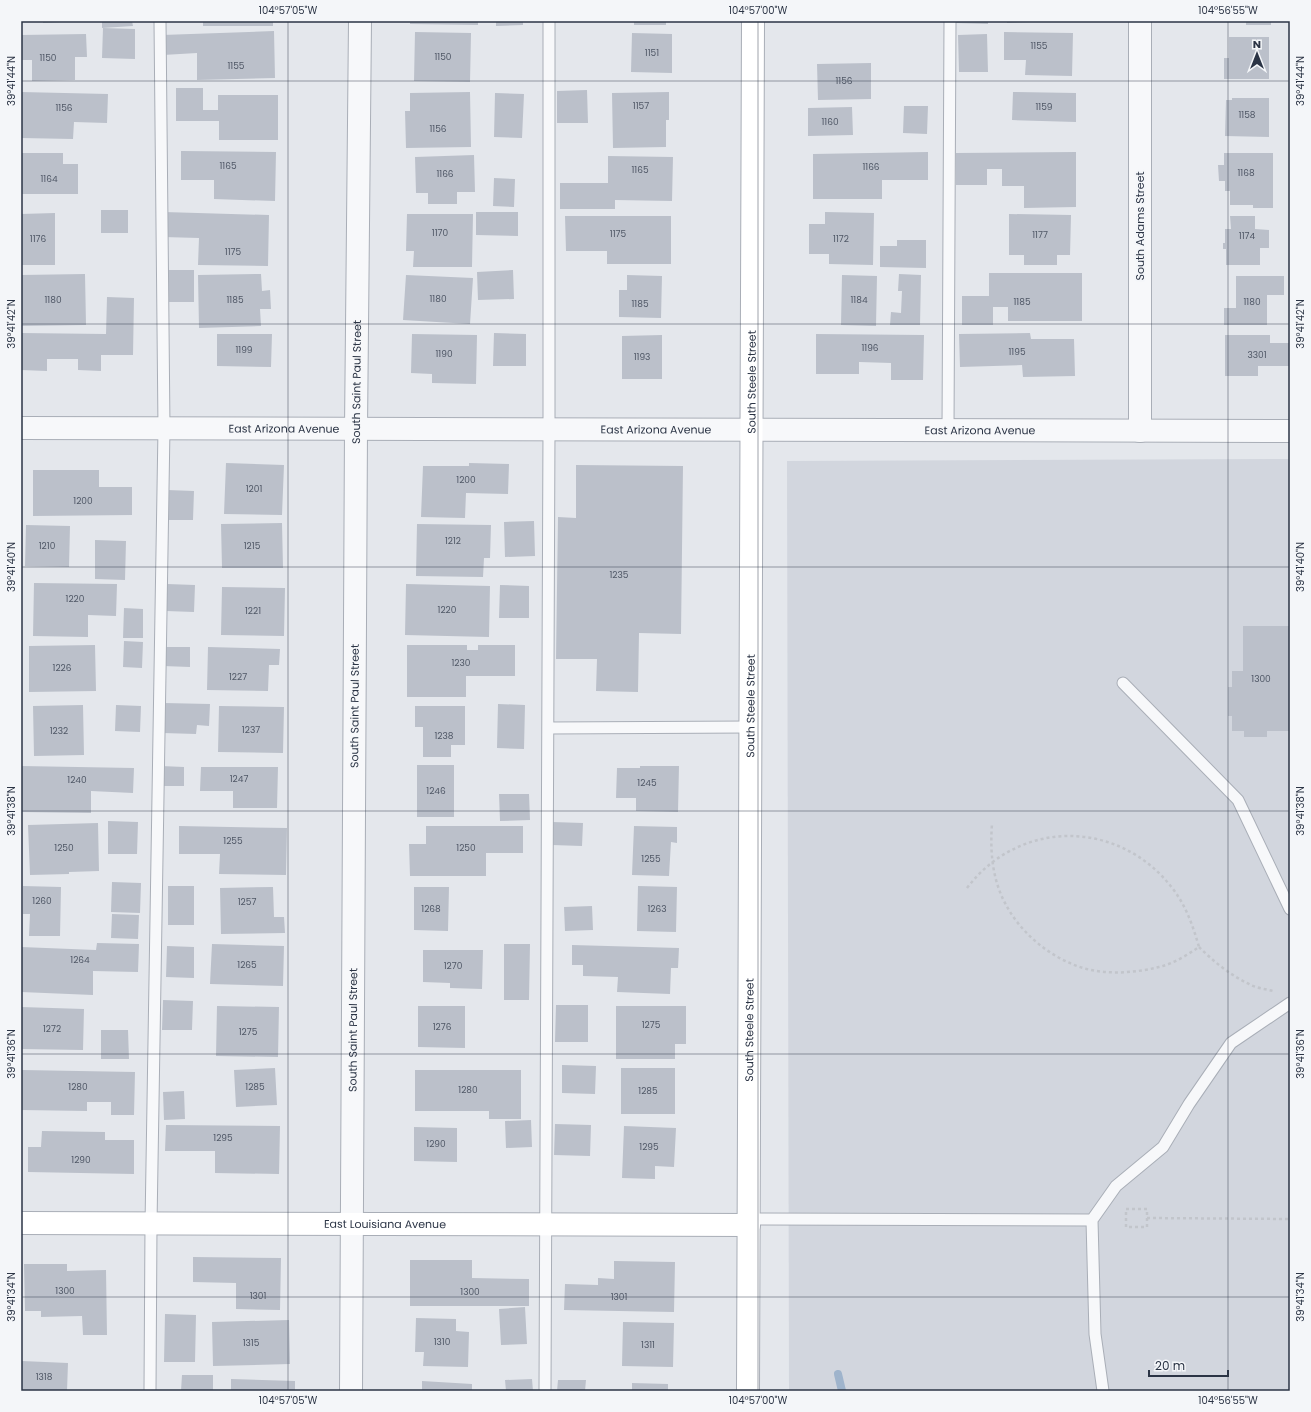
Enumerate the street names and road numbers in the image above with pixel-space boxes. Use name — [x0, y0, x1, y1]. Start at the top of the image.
street label: South Adams Street — [1132, 171, 1148, 281]
street label: South Saint Paul Street — [348, 320, 365, 444]
street label: South Steele Street — [743, 330, 760, 434]
street label: East Arizona Avenue — [229, 420, 340, 437]
street label: East Arizona Avenue — [601, 421, 712, 438]
street label: East Arizona Avenue — [925, 422, 1036, 438]
street label: South Saint Paul Street — [346, 644, 363, 768]
street label: South Steele Street — [742, 654, 759, 758]
street label: South Saint Paul Street — [345, 968, 361, 1092]
street label: South Steele Street — [741, 978, 758, 1082]
street label: East Louisiana Avenue — [324, 1216, 446, 1232]

